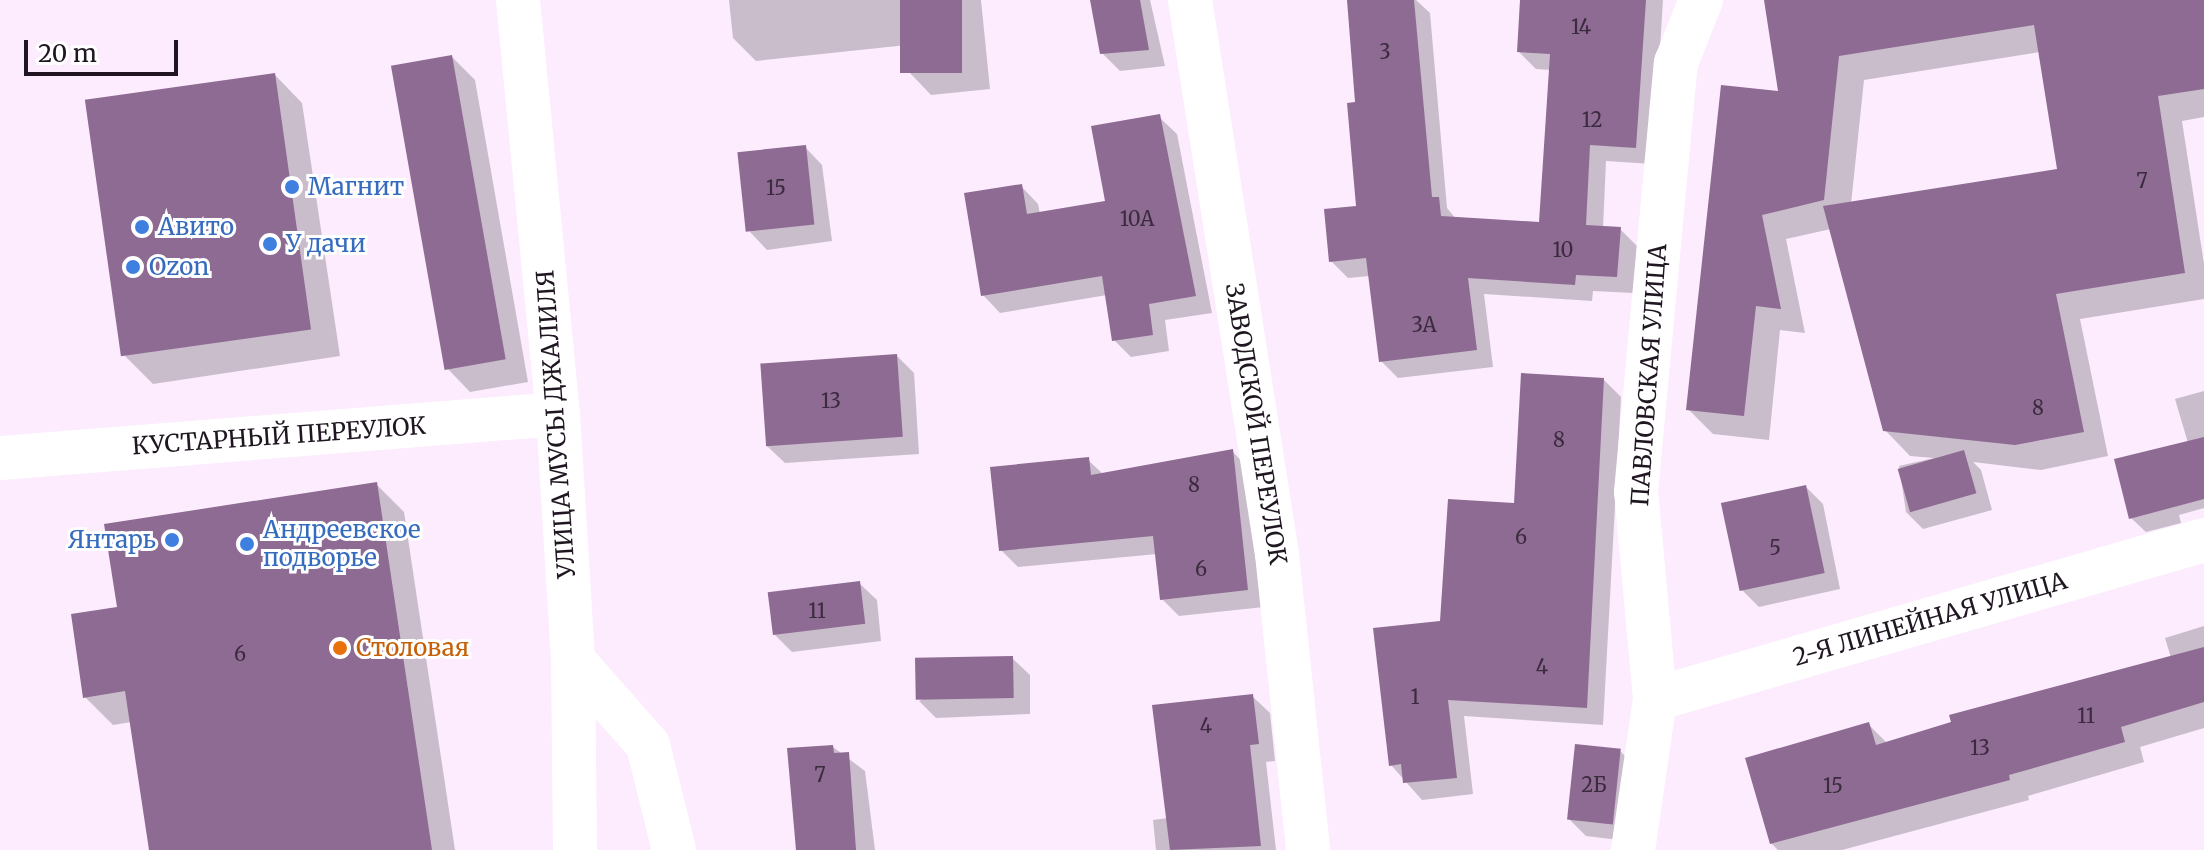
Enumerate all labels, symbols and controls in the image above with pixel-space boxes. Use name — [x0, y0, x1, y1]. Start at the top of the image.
house number: 14 — [1571, 14, 1591, 38]
scale bar — [28, 24, 182, 74]
text: 20 m — [38, 38, 97, 69]
house number: 3 — [1379, 39, 1391, 63]
house number: 12 — [1582, 107, 1602, 131]
house number: 7 — [2136, 168, 2148, 192]
place label: Магнит — [308, 173, 404, 201]
house number: 15 — [766, 175, 786, 199]
marker: Магнит — [283, 178, 301, 196]
house number: 10А — [1120, 206, 1154, 230]
place label: Авито — [158, 213, 234, 241]
marker: Авито — [133, 218, 151, 236]
place label: У дачи — [286, 230, 366, 258]
marker: У дачи — [261, 235, 279, 253]
house number: 10 — [1552, 237, 1574, 261]
street label: ПАВЛОВСКАЯ УЛИЦА — [1625, 243, 1673, 507]
place label: Ozon — [149, 253, 209, 281]
marker: Ozon — [124, 258, 142, 276]
street label: УЛИЦА МУСЫ ДЖАЛИЛЯ — [531, 269, 581, 579]
street label: ЗАВОДСКОЙ ПЕРЕУЛОК — [1220, 281, 1292, 567]
house number: 3А — [1411, 312, 1437, 336]
house number: 13 — [821, 388, 841, 412]
house number: 8 — [2032, 395, 2044, 419]
street label: КУСТАРНЫЙ ПЕРЕУЛОК — [131, 411, 427, 461]
house number: 8 — [1553, 427, 1565, 451]
house number: 8 — [1188, 472, 1200, 496]
place label: Андреевское подворье — [263, 516, 421, 572]
house number: 6 — [1515, 524, 1527, 548]
place label: Янтарь — [68, 526, 156, 554]
marker: Янтарь — [163, 531, 181, 549]
marker: Андреевское подворье — [238, 535, 256, 553]
house number: 5 — [1769, 535, 1781, 559]
house number: 6 — [1195, 556, 1207, 580]
street label: 2-Я ЛИНЕЙНАЯ УЛИЦА — [1790, 566, 2070, 672]
house number: 11 — [808, 598, 826, 622]
place label: Столовая — [356, 634, 469, 662]
marker: Столовая — [331, 639, 349, 657]
house number: 6 — [234, 641, 246, 665]
house number: 4 — [1536, 654, 1548, 678]
house number: 1 — [1410, 684, 1420, 708]
house number: 11 — [2077, 703, 2095, 727]
house number: 4 — [1200, 713, 1212, 737]
house number: 13 — [1970, 735, 1990, 759]
house number: 7 — [814, 762, 826, 786]
house number: 2Б — [1581, 772, 1607, 796]
house number: 15 — [1823, 773, 1843, 797]

